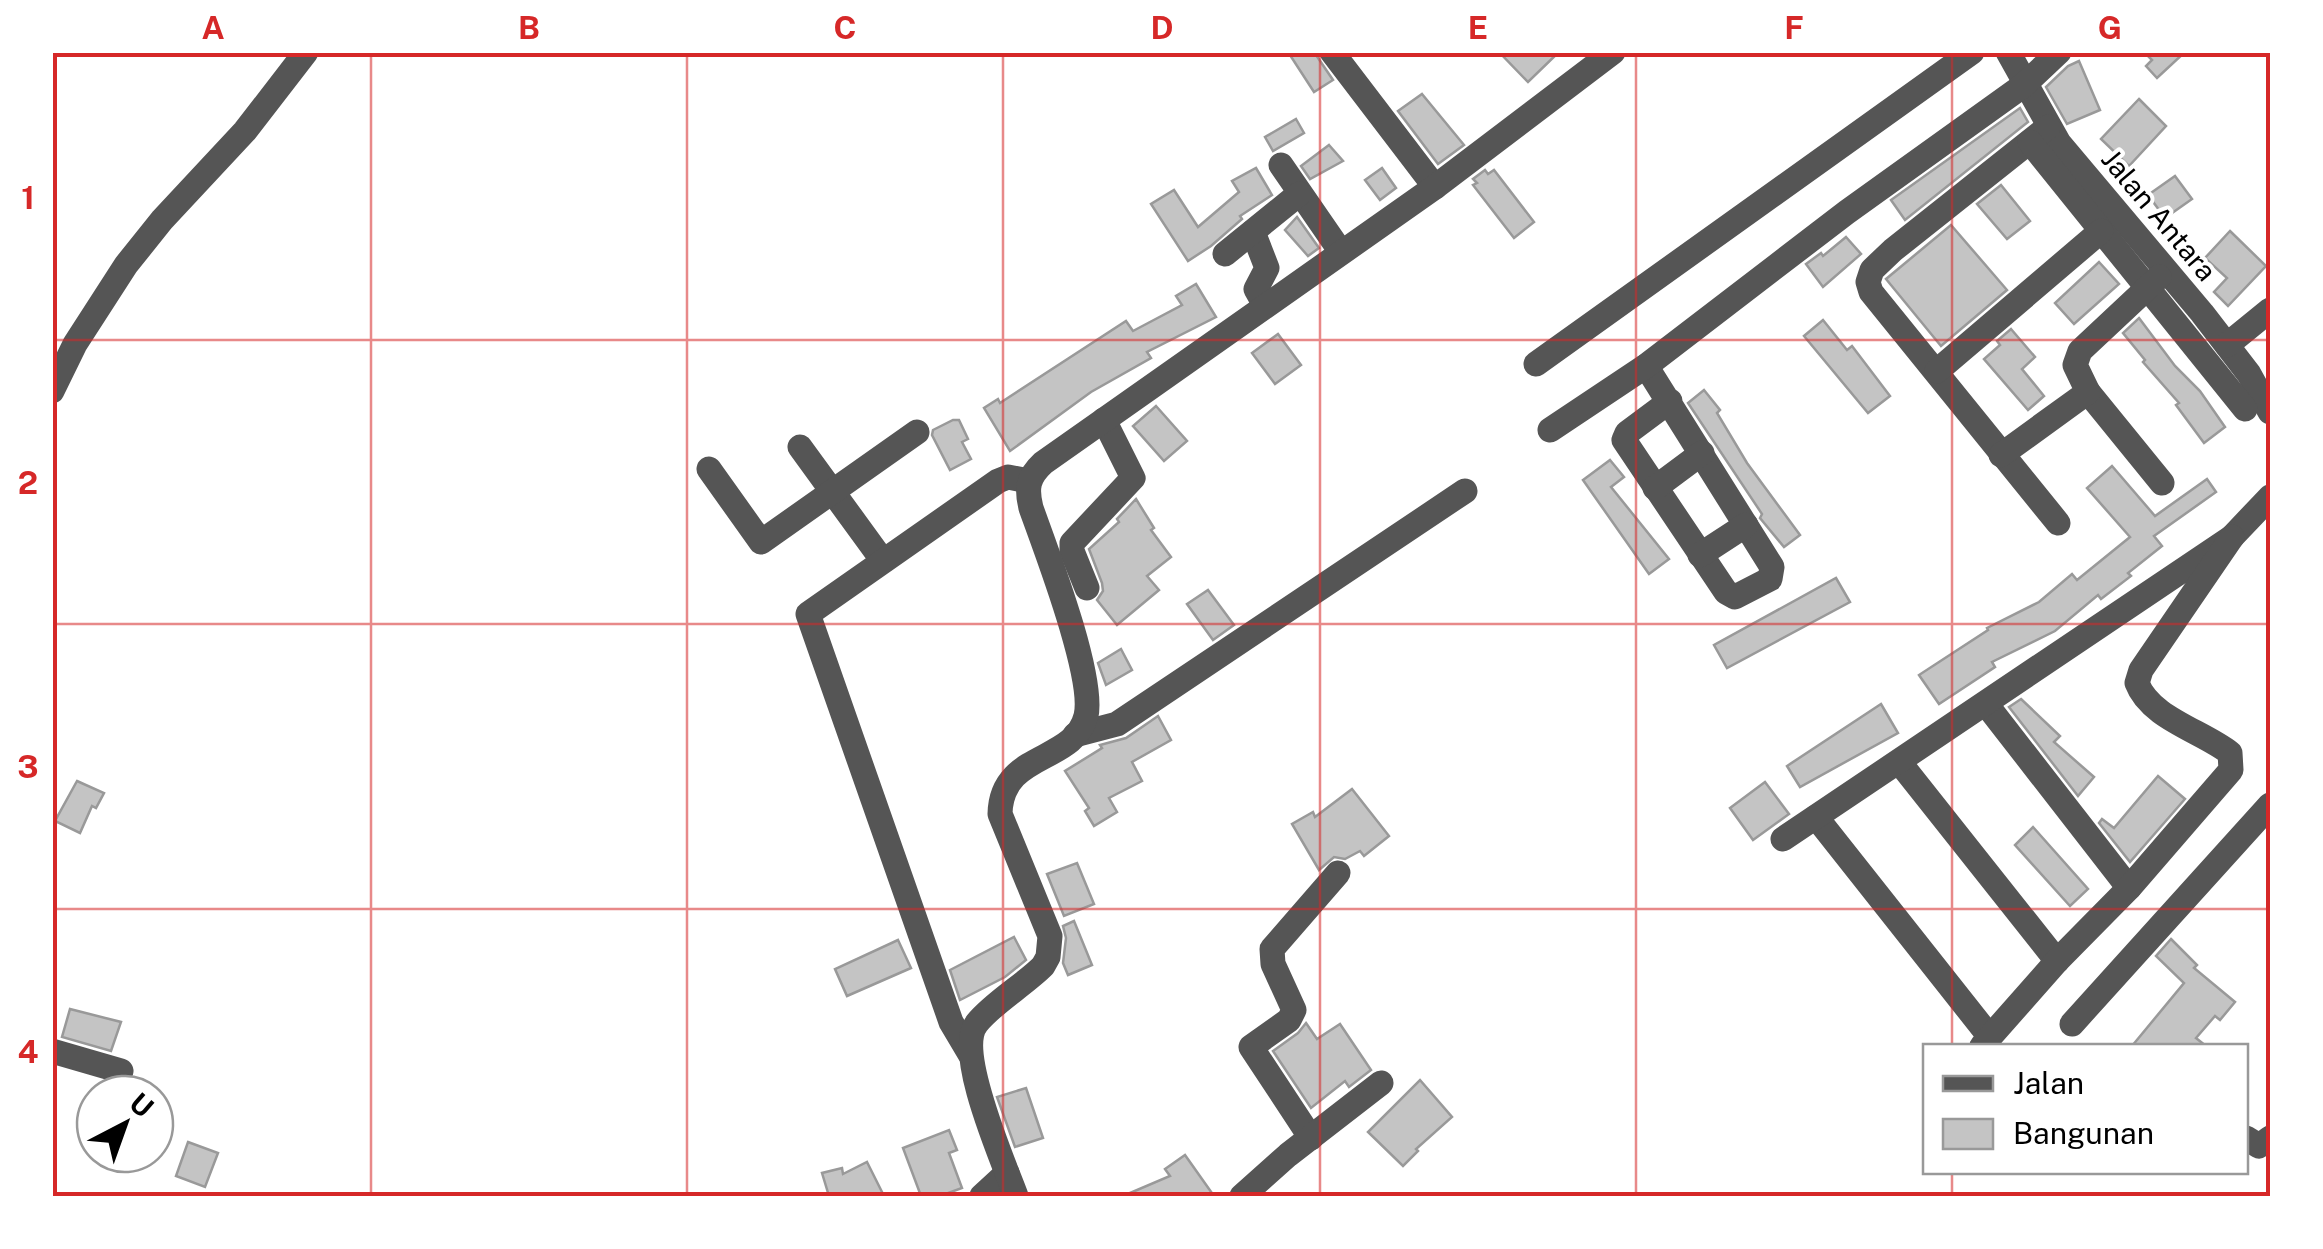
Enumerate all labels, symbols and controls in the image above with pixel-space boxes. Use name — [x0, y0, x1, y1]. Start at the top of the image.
text: A — [201, 9, 225, 46]
text: B — [518, 9, 540, 46]
text: C — [834, 9, 856, 46]
text: D — [1150, 9, 1174, 46]
text: E — [1468, 9, 1488, 46]
text: F — [1784, 9, 1804, 46]
text: G — [2098, 9, 2122, 46]
street label: Jalan Antara — [2095, 142, 2224, 287]
text: 1 — [21, 179, 35, 216]
text: 2 — [18, 464, 38, 501]
text: 3 — [17, 748, 39, 785]
text: 4 — [18, 1033, 39, 1070]
legend — [1923, 1044, 2248, 1174]
text: Jalan — [2013, 1065, 2084, 1101]
north arrow — [75, 1074, 175, 1174]
text: U — [123, 1086, 160, 1124]
text: Bangunan — [2013, 1115, 2154, 1151]

